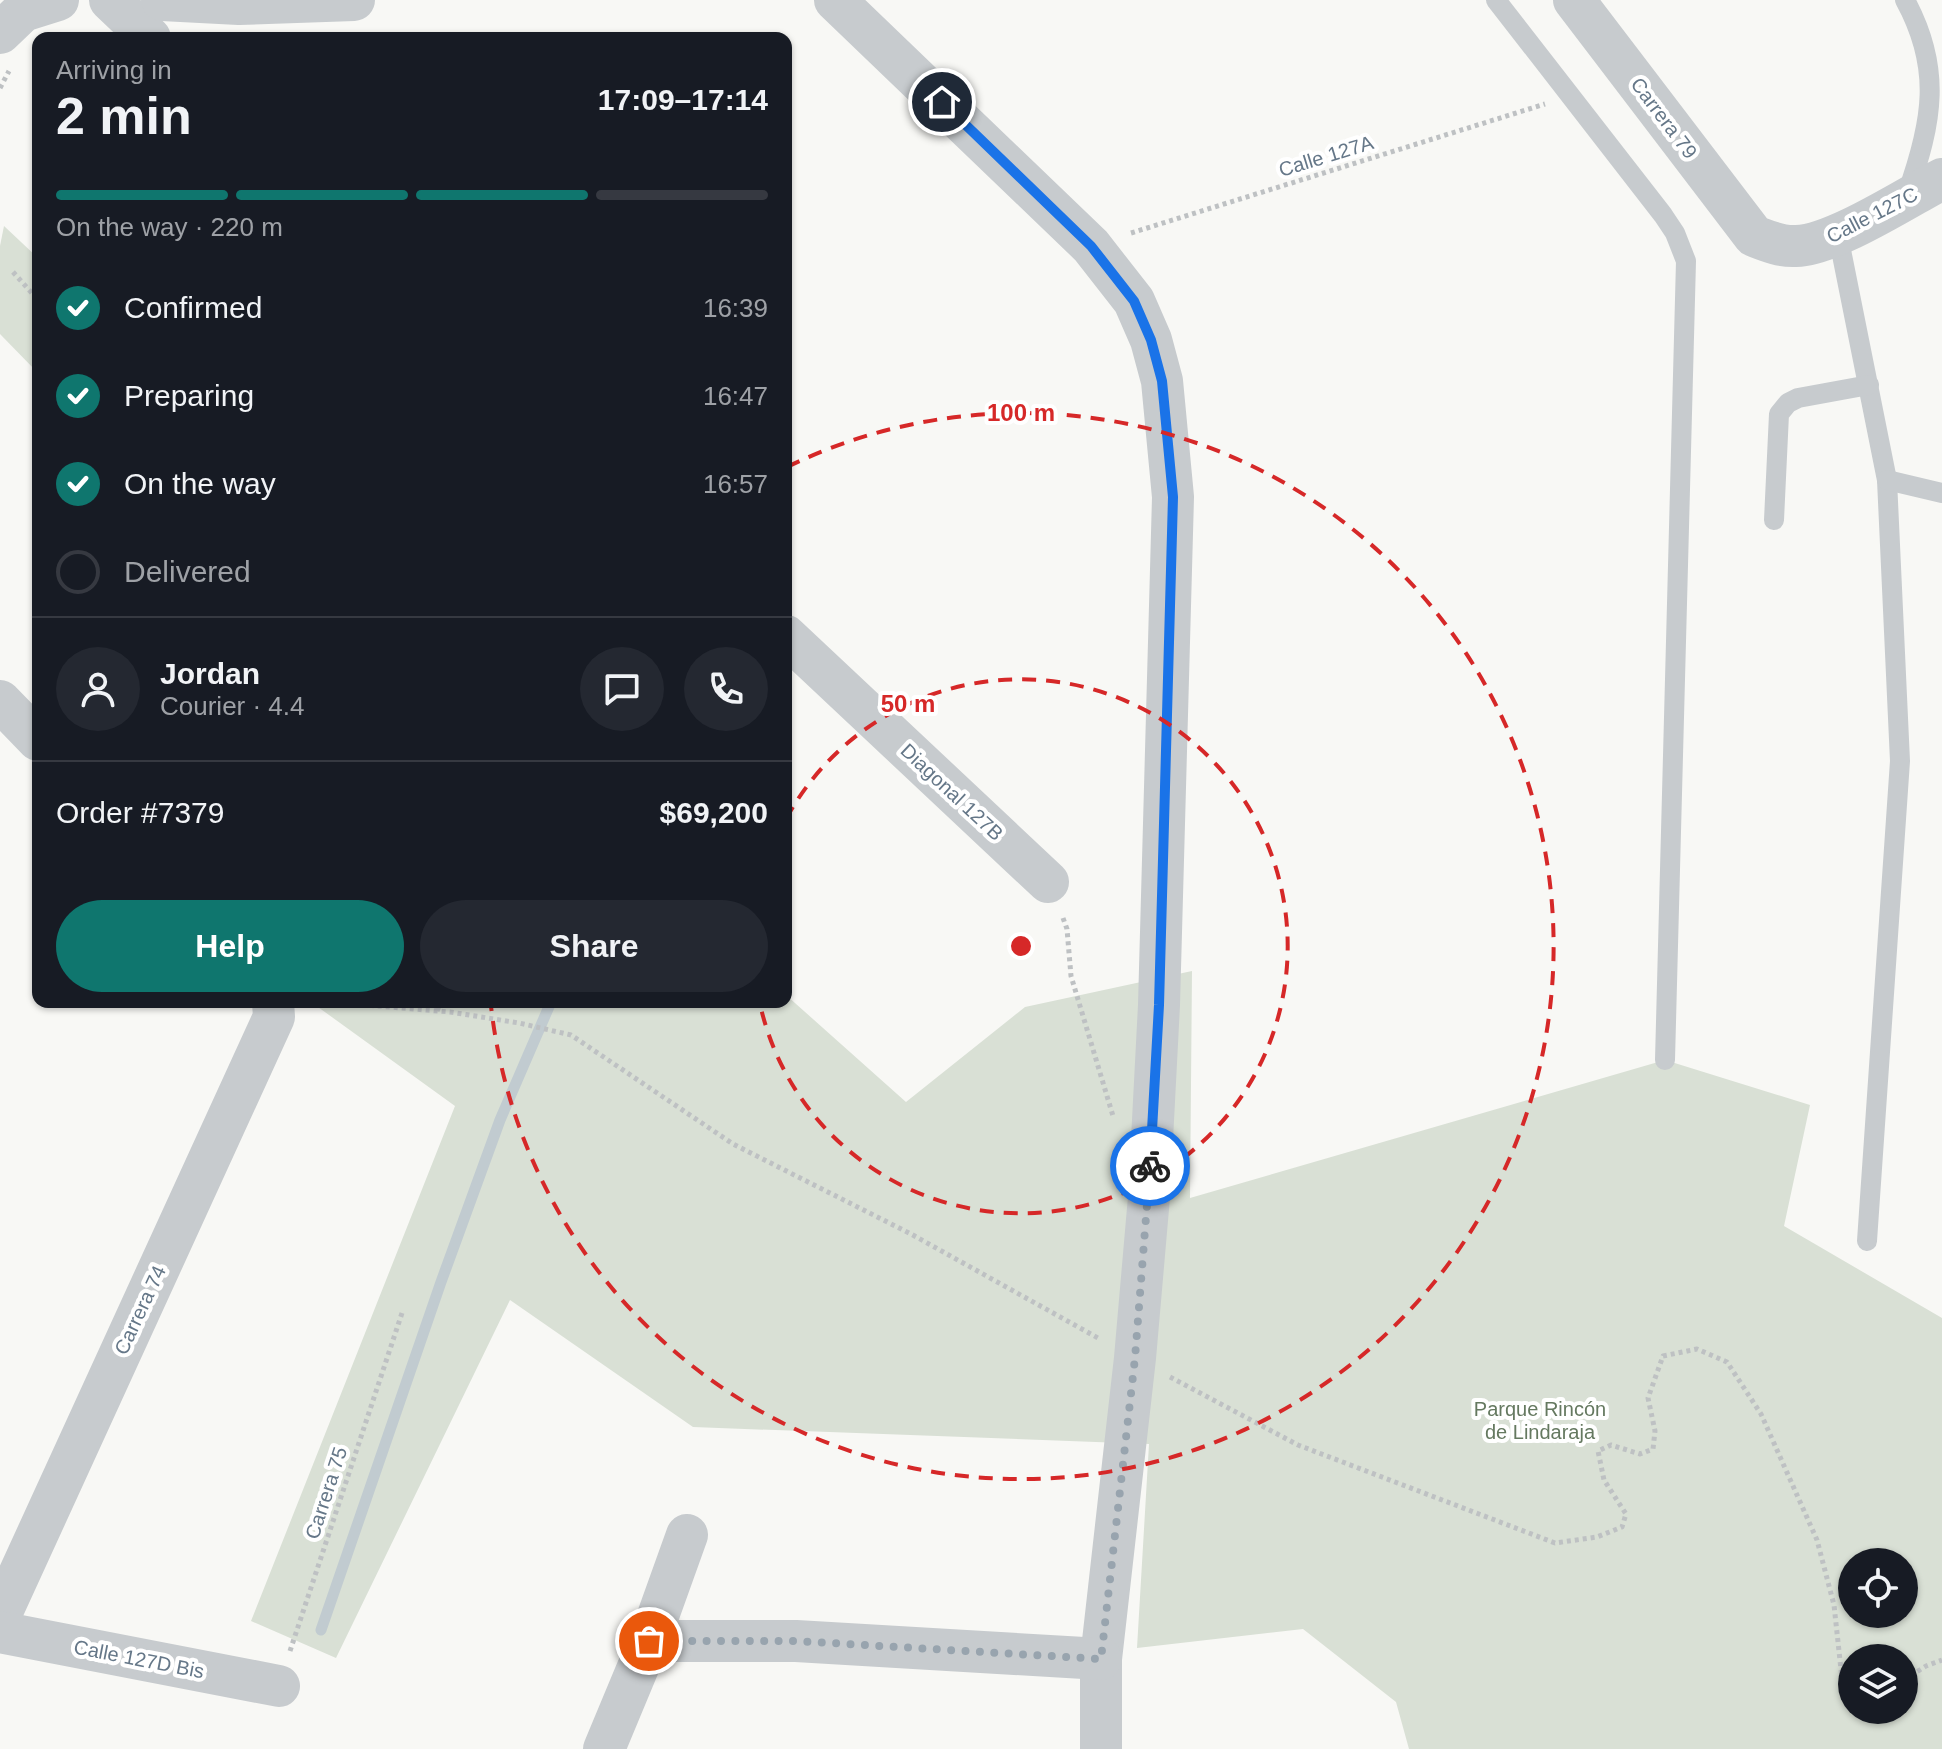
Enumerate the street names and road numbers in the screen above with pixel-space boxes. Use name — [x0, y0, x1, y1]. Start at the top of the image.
street label: Carrera 79 — [1626, 73, 1702, 163]
street label: Calle 127A — [1276, 131, 1377, 181]
street label: Calle 127C — [1823, 183, 1921, 247]
street label: Diagonal 127B — [897, 739, 1007, 845]
street label: Carrera 74 — [110, 1262, 170, 1358]
street label: Carrera 75 — [301, 1444, 351, 1542]
street label: Calle 127D Bis — [72, 1636, 206, 1682]

